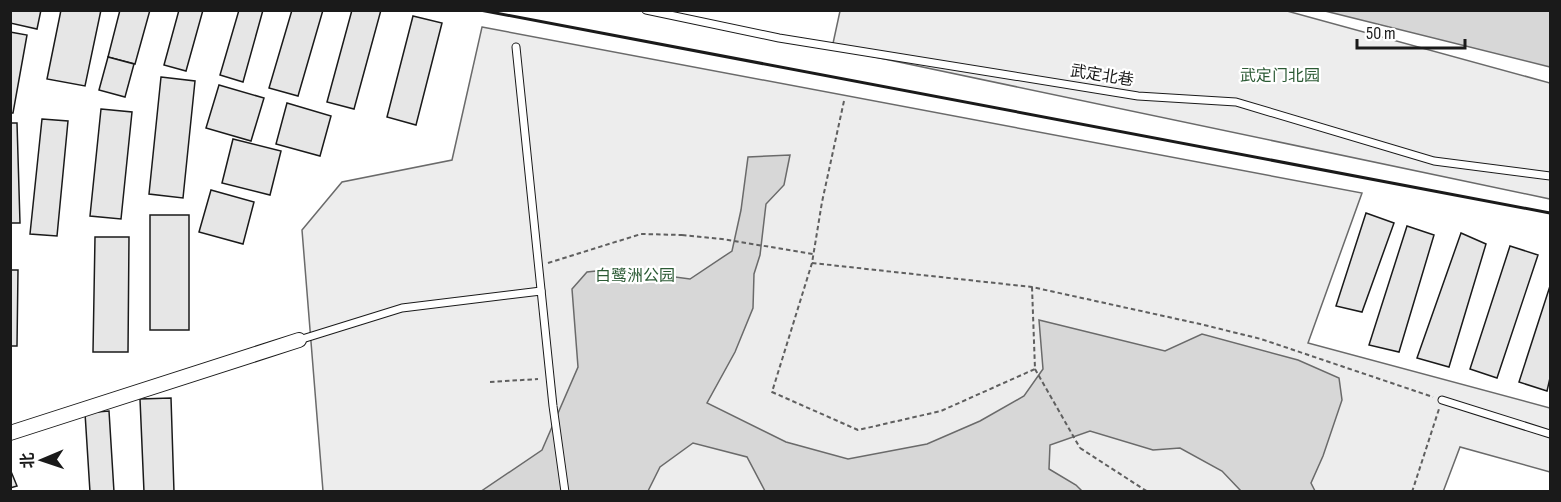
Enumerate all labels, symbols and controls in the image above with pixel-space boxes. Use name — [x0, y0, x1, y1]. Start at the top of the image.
scale bar — [1357, 12, 1465, 50]
text: 50 m — [1366, 23, 1396, 44]
street label: 武定北巷 — [1069, 62, 1135, 90]
park label: 武定门北园 — [1240, 67, 1320, 86]
park label: 白鹭洲公园 — [595, 267, 675, 286]
north arrow — [12, 430, 72, 490]
text: 北 — [19, 452, 38, 469]

